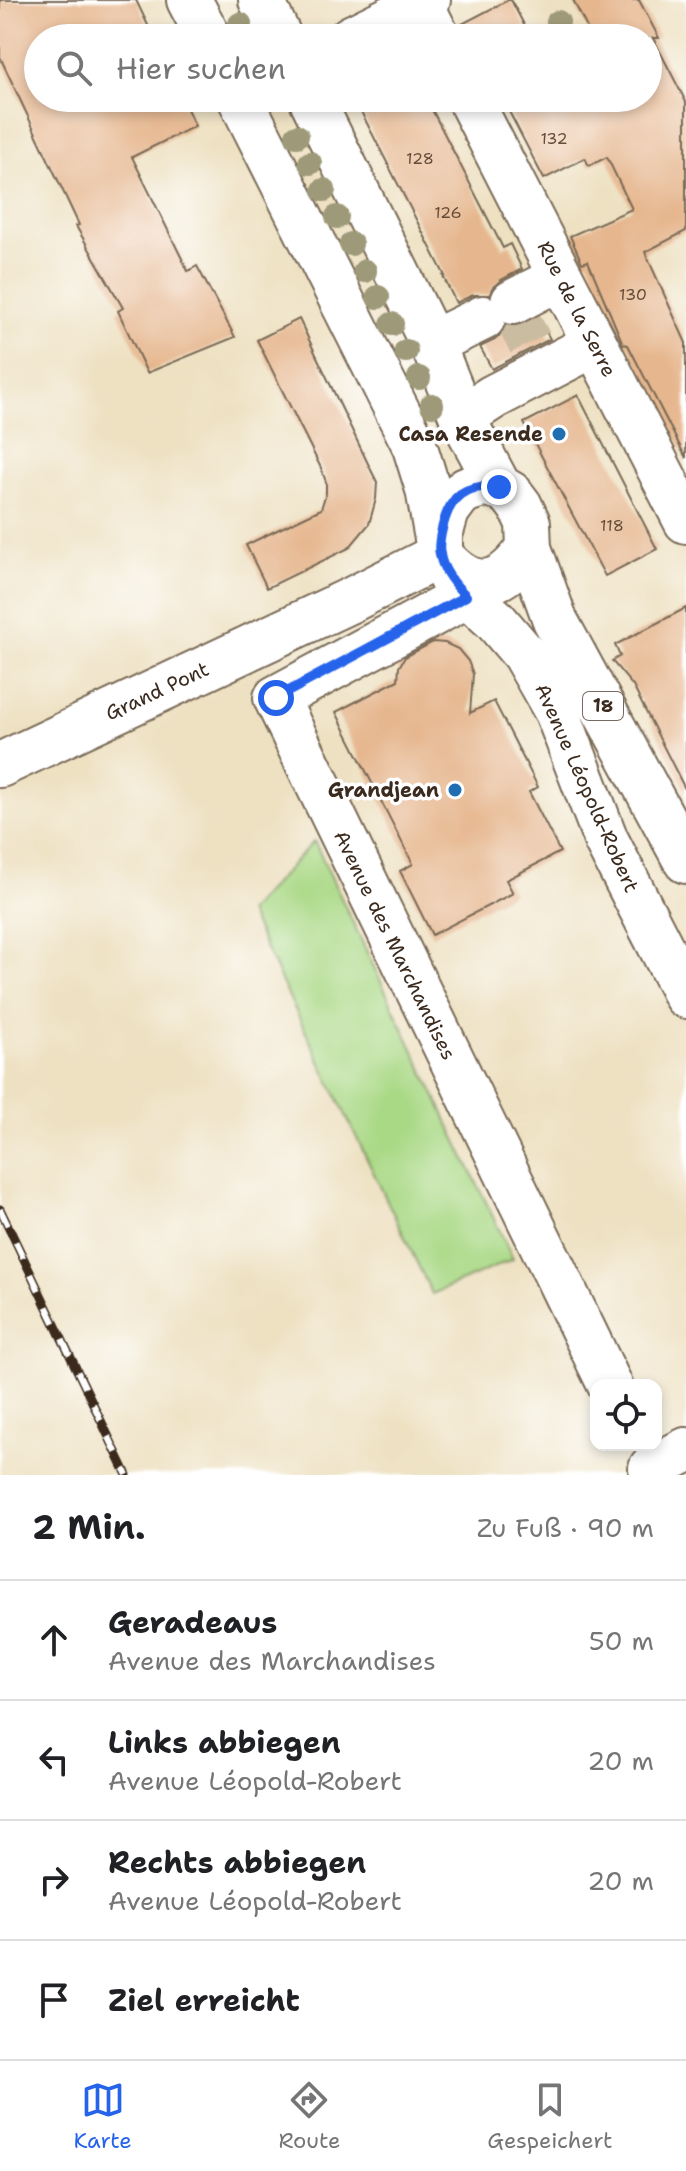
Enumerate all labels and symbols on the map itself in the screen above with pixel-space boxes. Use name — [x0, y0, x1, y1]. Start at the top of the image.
house number: 132 — [540, 128, 568, 149]
house number: 128 — [406, 148, 434, 169]
house number: 126 — [434, 202, 462, 223]
street label: Rue de la Serre — [532, 237, 622, 381]
house number: 130 — [619, 284, 647, 305]
place label: Casa Resende — [398, 421, 543, 447]
marker: Casa Resende — [550, 425, 568, 443]
route end — [481, 469, 517, 505]
house number: 118 — [600, 515, 624, 536]
street label: Grand Pont — [101, 656, 213, 726]
street label: Avenue Léopold-Robert — [529, 679, 645, 897]
route start — [258, 680, 294, 716]
road number: 18 — [583, 692, 623, 720]
place label: Grandjean — [328, 777, 439, 803]
marker: Grandjean — [446, 781, 464, 799]
street label: Avenue des Marchandises — [328, 826, 462, 1064]

